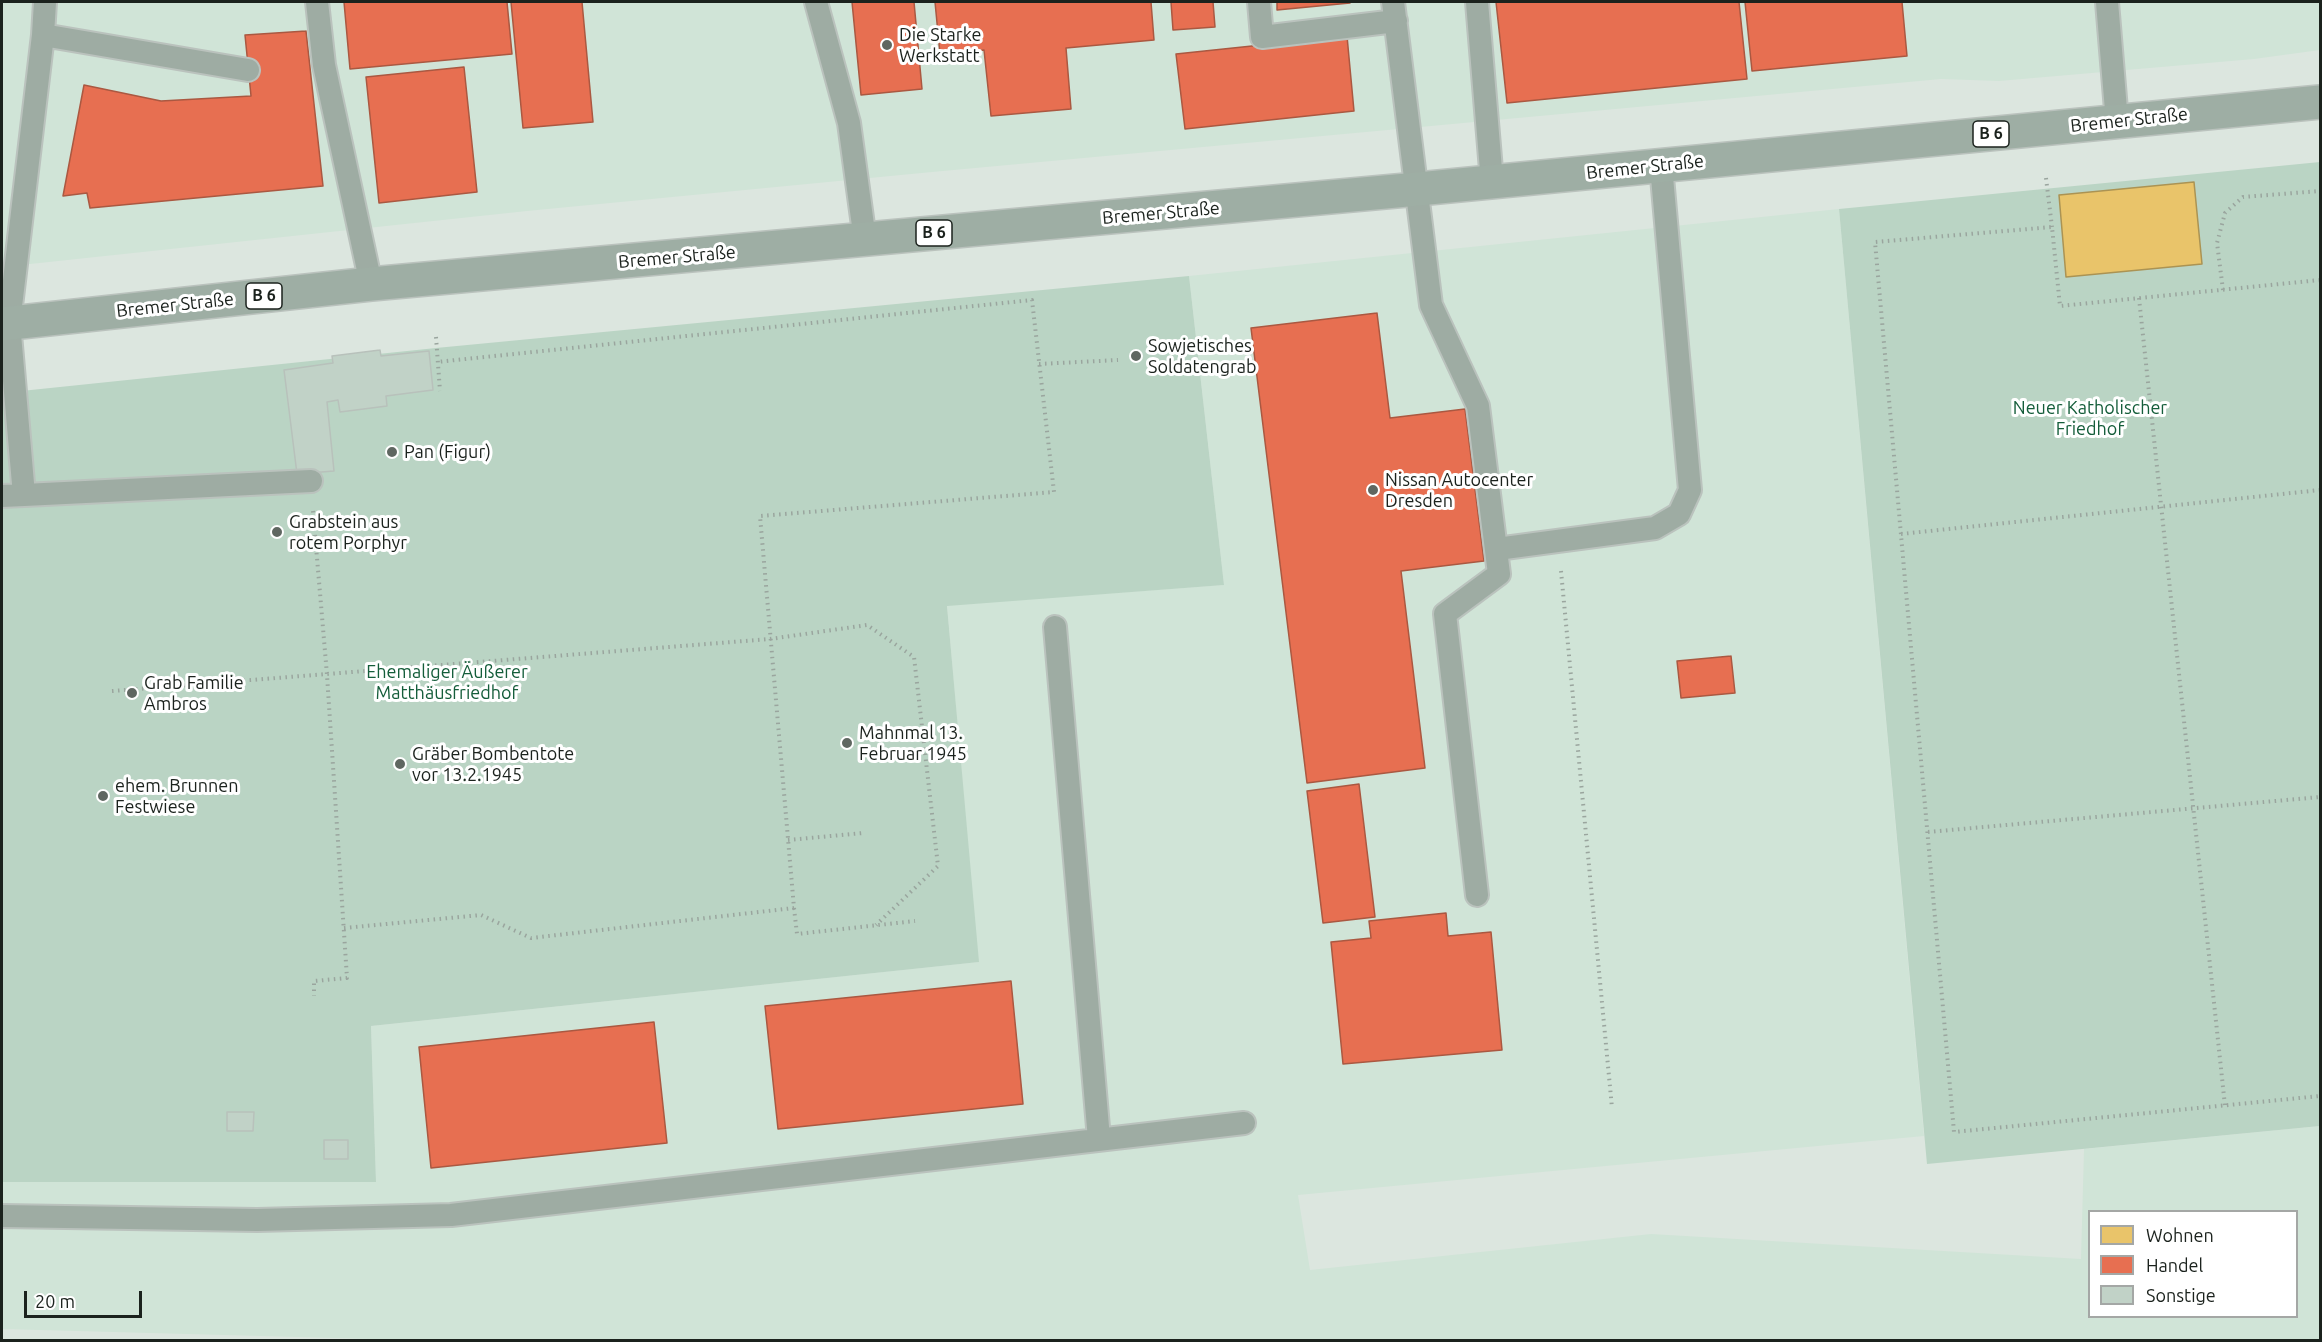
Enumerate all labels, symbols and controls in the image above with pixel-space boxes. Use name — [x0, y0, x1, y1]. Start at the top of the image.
place label: Die Starke Werkstatt — [899, 24, 981, 66]
marker: Die Starke Werkstatt — [880, 38, 894, 52]
street label: Bremer Straße — [2069, 103, 2189, 137]
road number: B 6 — [1973, 121, 2009, 147]
street label: Bremer Straße — [1585, 150, 1705, 184]
street label: Bremer Straße — [1101, 197, 1221, 229]
road number: B 6 — [916, 220, 952, 246]
street label: Bremer Straße — [617, 241, 737, 273]
road number: B 6 — [246, 283, 282, 309]
street label: Bremer Straße — [115, 288, 235, 322]
place label: Sowjetisches Soldatengrab — [1148, 335, 1257, 378]
marker: Sowjetisches Soldatengrab — [1129, 349, 1143, 363]
park label: Neuer Katholischer Friedhof — [2013, 397, 2167, 440]
place label: Pan (Figur) — [404, 441, 491, 463]
marker: Pan (Figur) — [385, 445, 399, 459]
place label: Nissan Autocenter Dresden — [1385, 469, 1533, 512]
marker: Nissan Autocenter Dresden — [1366, 483, 1380, 497]
place label: Grabstein aus rotem Porphyr — [289, 511, 407, 554]
marker: Grabstein aus rotem Porphyr — [270, 525, 284, 539]
park label: Ehemaliger Äußerer Matthäusfriedhof — [366, 661, 528, 704]
place label: Grab Familie Ambros — [144, 672, 244, 714]
marker: Grab Familie Ambros — [125, 686, 139, 700]
place label: Mahnmal 13. Februar 1945 — [859, 722, 967, 764]
marker: Mahnmal 13. Februar 1945 — [840, 736, 854, 750]
place label: Gräber Bombentote vor 13.2.1945 — [412, 743, 574, 786]
marker: Gräber Bombentote vor 13.2.1945 — [393, 757, 407, 771]
place label: ehem. Brunnen Festwiese — [115, 775, 239, 818]
marker: ehem. Brunnen Festwiese — [96, 789, 110, 803]
legend — [2088, 1210, 2298, 1318]
text: Wohnen — [2146, 1225, 2214, 1245]
text: Handel — [2146, 1255, 2203, 1275]
scale bar — [27, 1279, 146, 1317]
text: Sonstige — [2146, 1285, 2216, 1305]
text: 20 m — [35, 1291, 75, 1311]

